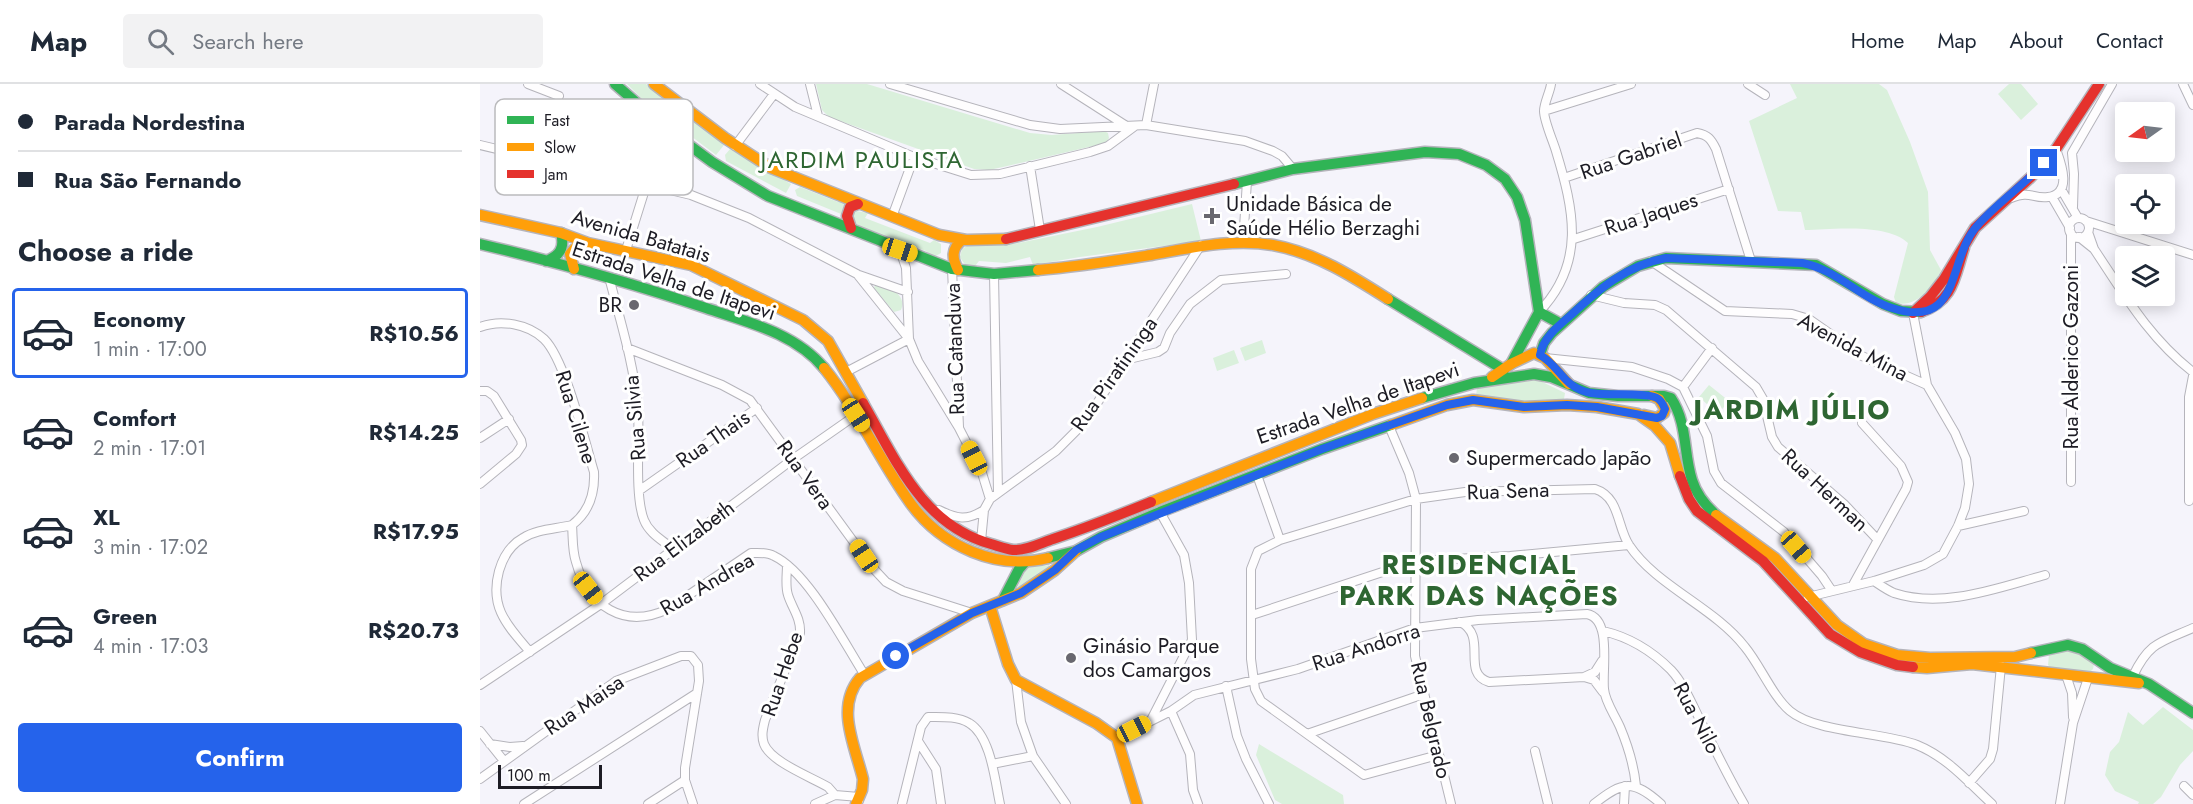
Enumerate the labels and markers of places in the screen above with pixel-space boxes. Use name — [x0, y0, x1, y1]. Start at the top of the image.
place label: Unidade Básica de Saúde Hélio Berzaghi — [1226, 189, 1420, 243]
marker: Unidade Básica de Saúde Hélio Berzaghi — [1203, 207, 1221, 225]
place label: BR — [599, 290, 622, 320]
marker: BR — [627, 298, 641, 312]
place label: Supermercado Japão — [1466, 443, 1651, 473]
marker: Supermercado Japão — [1447, 451, 1461, 465]
place label: Ginásio Parque dos Camargos — [1083, 631, 1219, 685]
marker: Ginásio Parque dos Camargos — [1064, 651, 1078, 665]

